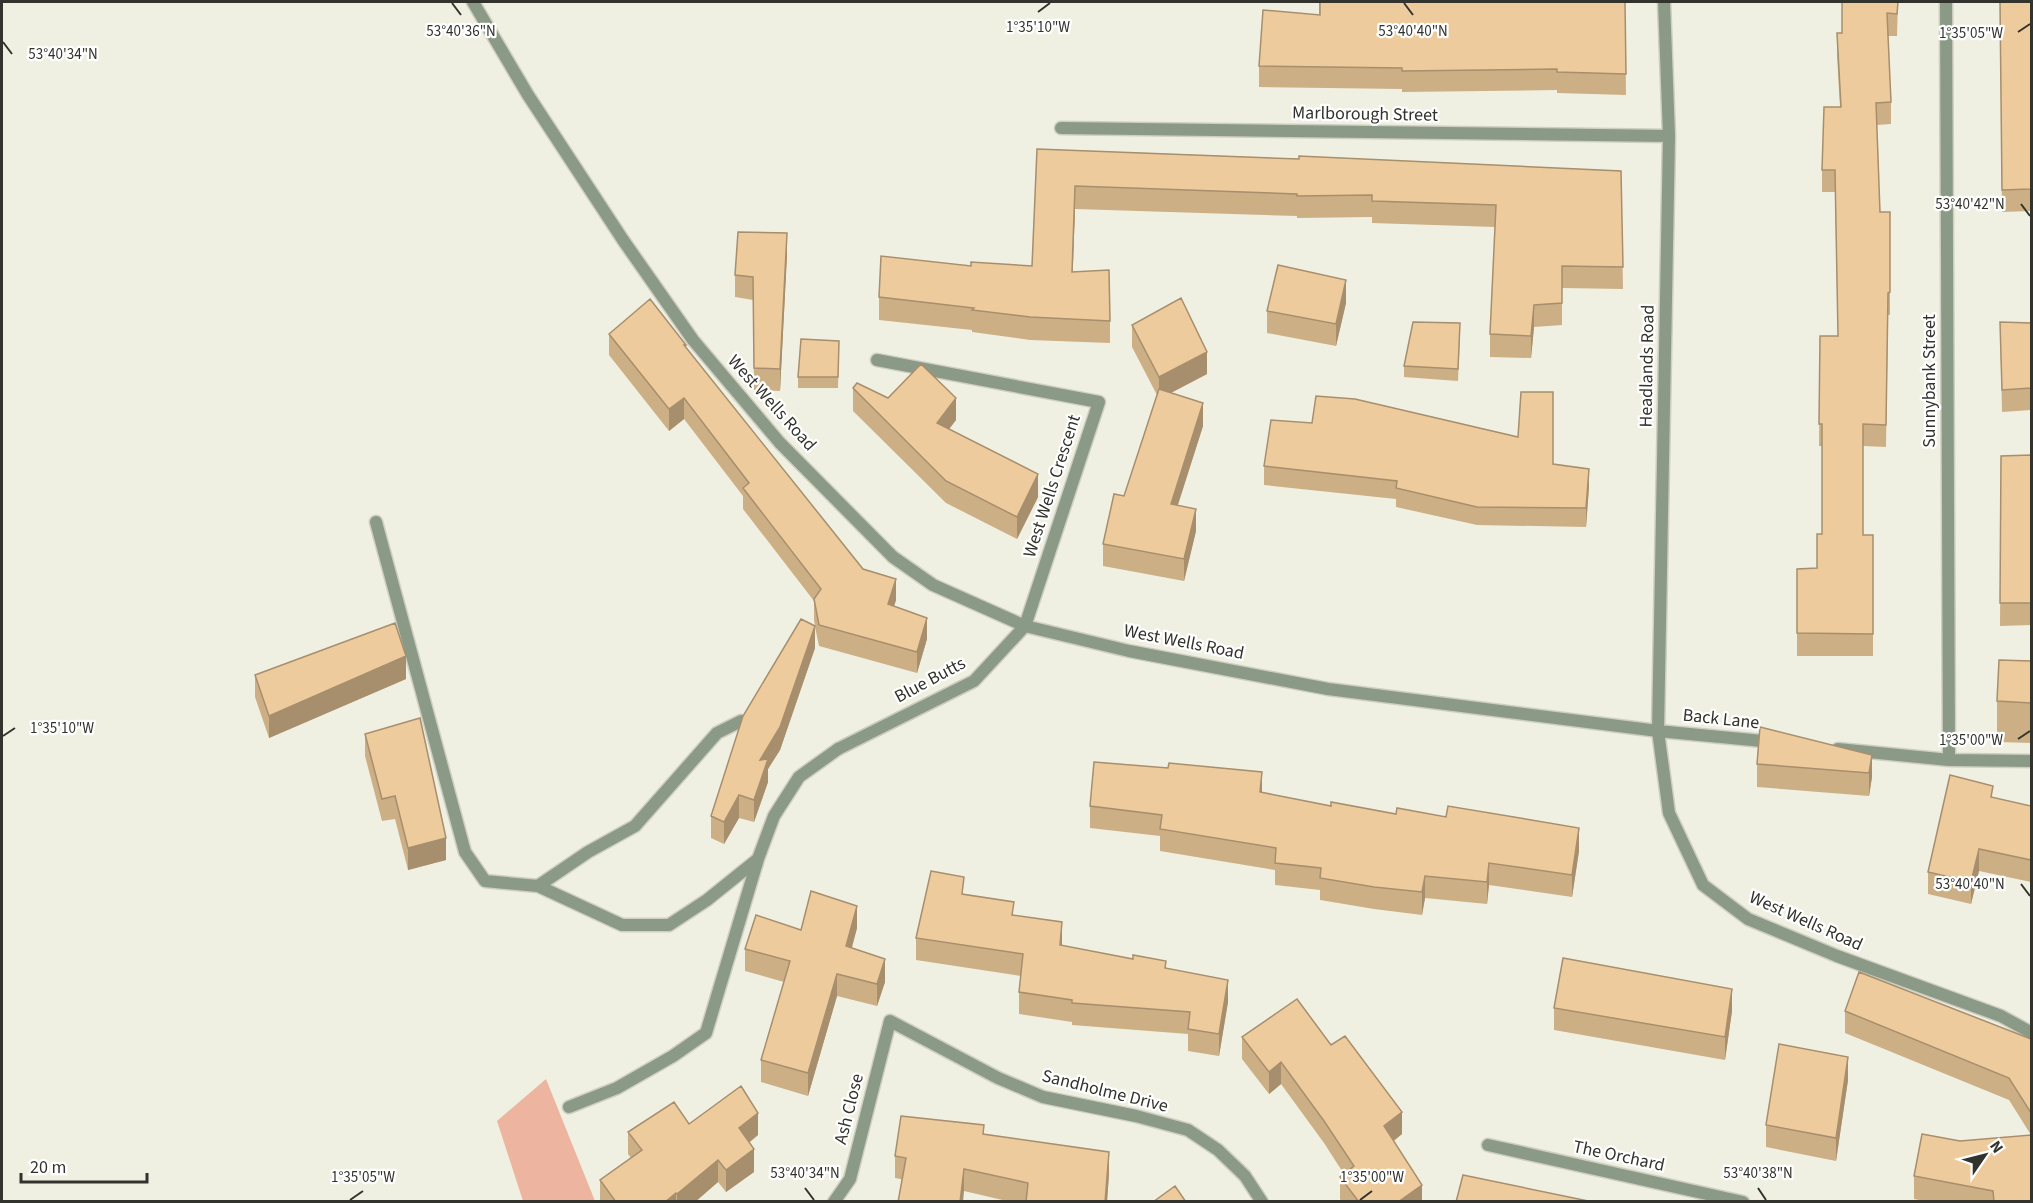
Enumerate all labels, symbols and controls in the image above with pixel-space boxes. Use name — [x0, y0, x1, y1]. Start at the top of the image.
text: 1°35'10"W — [1006, 17, 1070, 38]
text: 53°40'36"N — [426, 21, 496, 42]
text: 53°40'40"N — [1378, 21, 1448, 42]
text: 1°35'05"W — [1939, 23, 2003, 44]
text: 53°40'34"N — [28, 44, 98, 65]
street label: Marlborough Street — [1292, 100, 1438, 128]
text: 53°40'42"N — [1935, 194, 2005, 215]
street label: Headlands Road — [1633, 304, 1661, 428]
street label: Sunnybank Street — [1917, 314, 1942, 448]
street label: West Wells Road — [722, 349, 822, 457]
street label: West Wells Crescent — [1017, 411, 1087, 561]
street label: West Wells Road — [1122, 618, 1246, 666]
street label: Blue Butts — [890, 651, 970, 709]
street label: Back Lane — [1681, 703, 1761, 735]
text: 1°35'10"W — [30, 718, 94, 739]
text: 1°35'00"W — [1939, 730, 2003, 751]
text: 53°40'40"N — [1935, 874, 2005, 895]
street label: West Wells Road — [1745, 885, 1867, 957]
street label: Sandholme Drive — [1039, 1063, 1171, 1119]
street label: Ash Close — [828, 1071, 870, 1147]
north arrow — [1955, 1125, 2015, 1185]
street label: The Orchard — [1571, 1134, 1667, 1178]
text: N — [1984, 1136, 2009, 1158]
scale bar — [21, 1146, 147, 1184]
text: 20 m — [30, 1155, 66, 1180]
text: 53°40'34"N — [770, 1163, 840, 1184]
text: 53°40'38"N — [1723, 1163, 1793, 1184]
text: 1°35'05"W — [331, 1167, 395, 1188]
text: 1°35'00"W — [1340, 1167, 1404, 1188]

